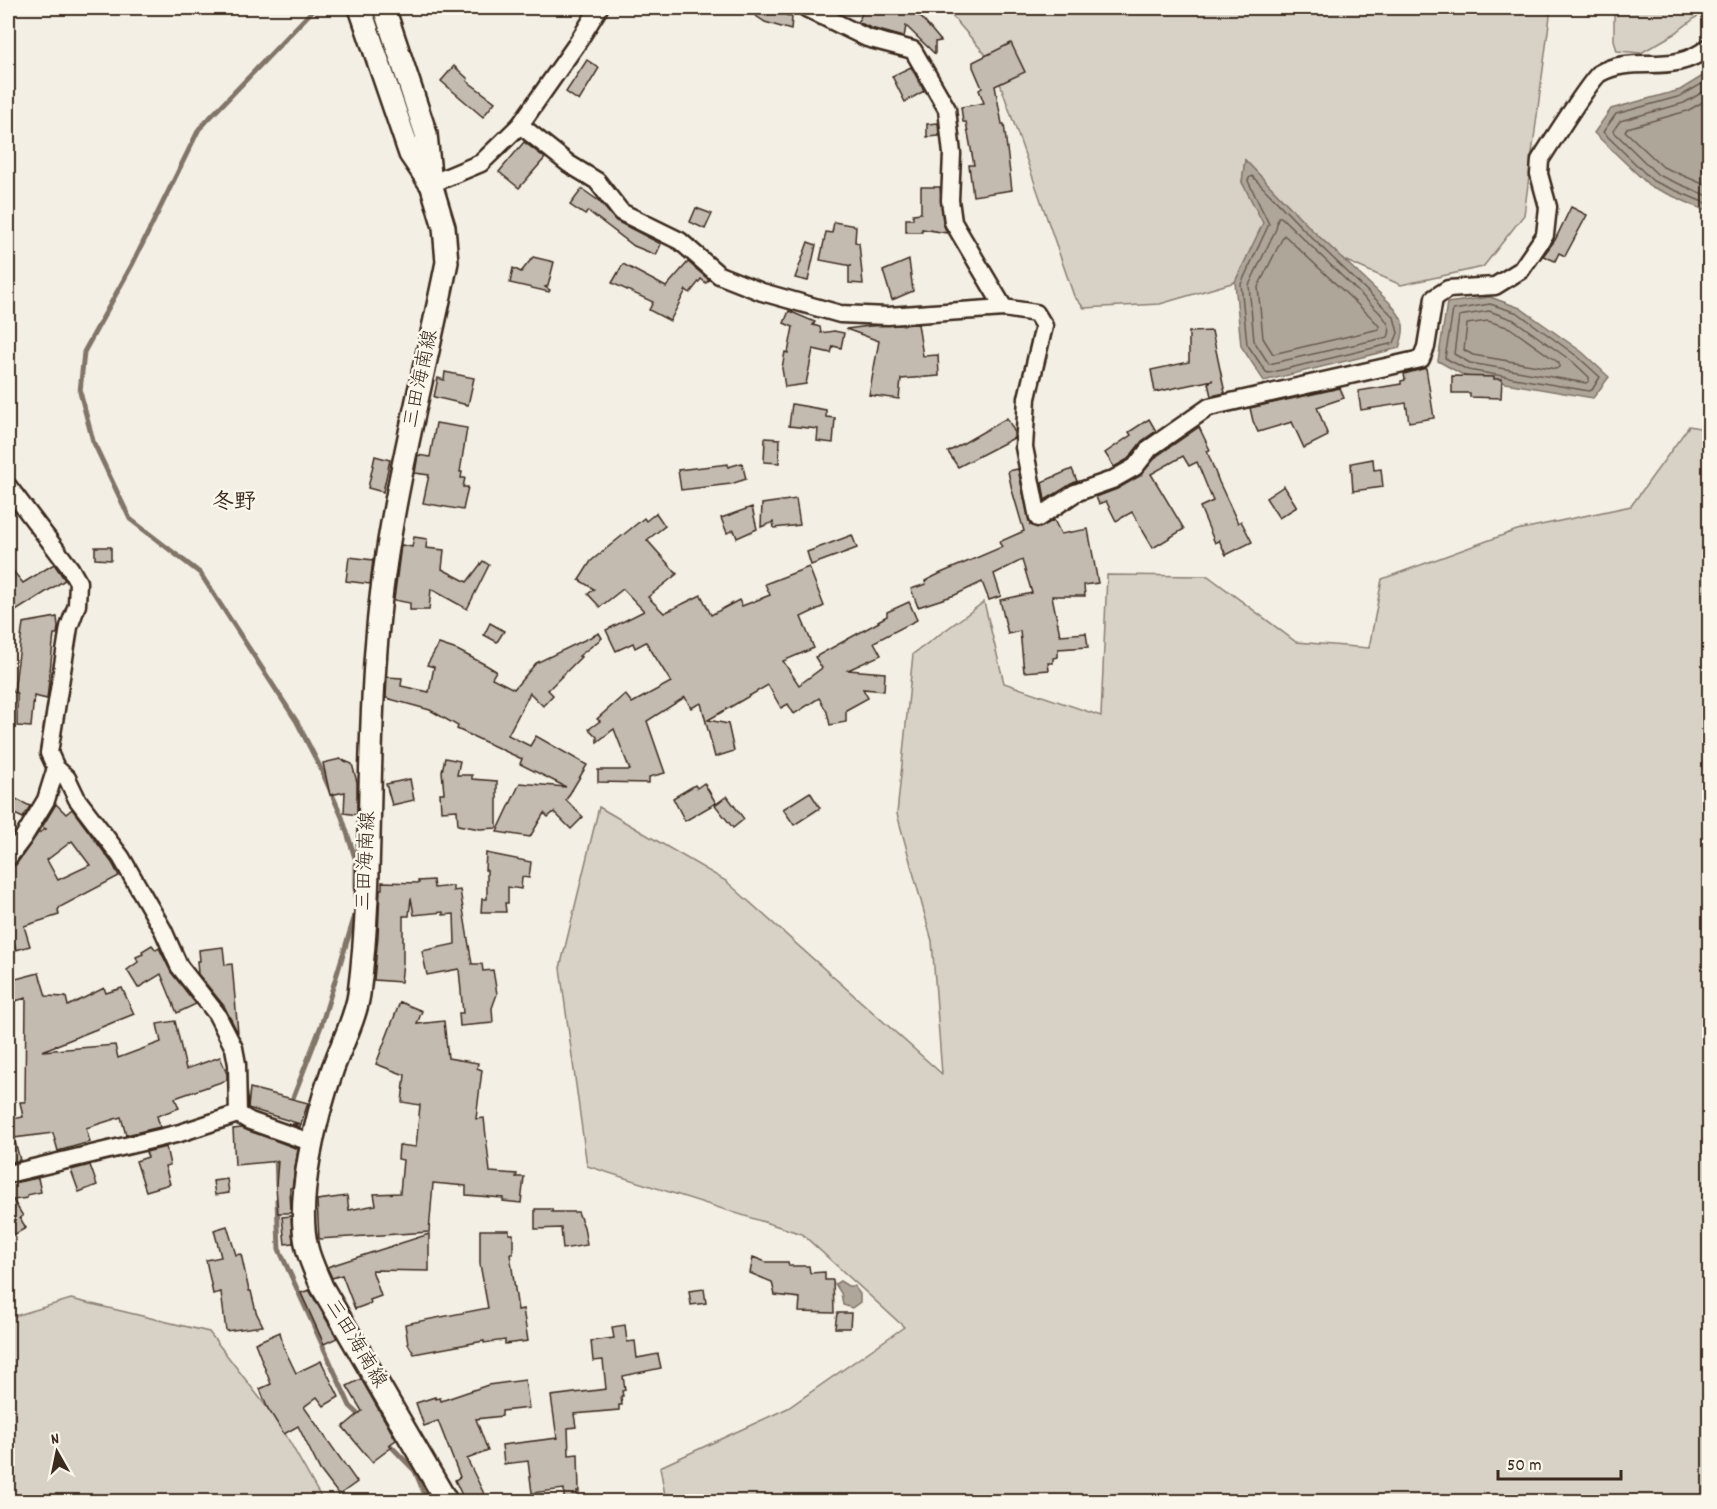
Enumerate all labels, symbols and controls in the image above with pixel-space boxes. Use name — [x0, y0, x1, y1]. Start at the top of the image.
street label: 三田海南線 — [398, 327, 446, 431]
district label: 冬野 — [212, 488, 256, 519]
street label: 三田海南線 — [350, 810, 384, 912]
street label: 三田海南線 — [317, 1294, 393, 1394]
north arrow — [27, 1422, 87, 1482]
text: N — [49, 1428, 61, 1452]
scale bar — [1498, 1443, 1621, 1481]
text: 50 m — [1507, 1454, 1542, 1479]

